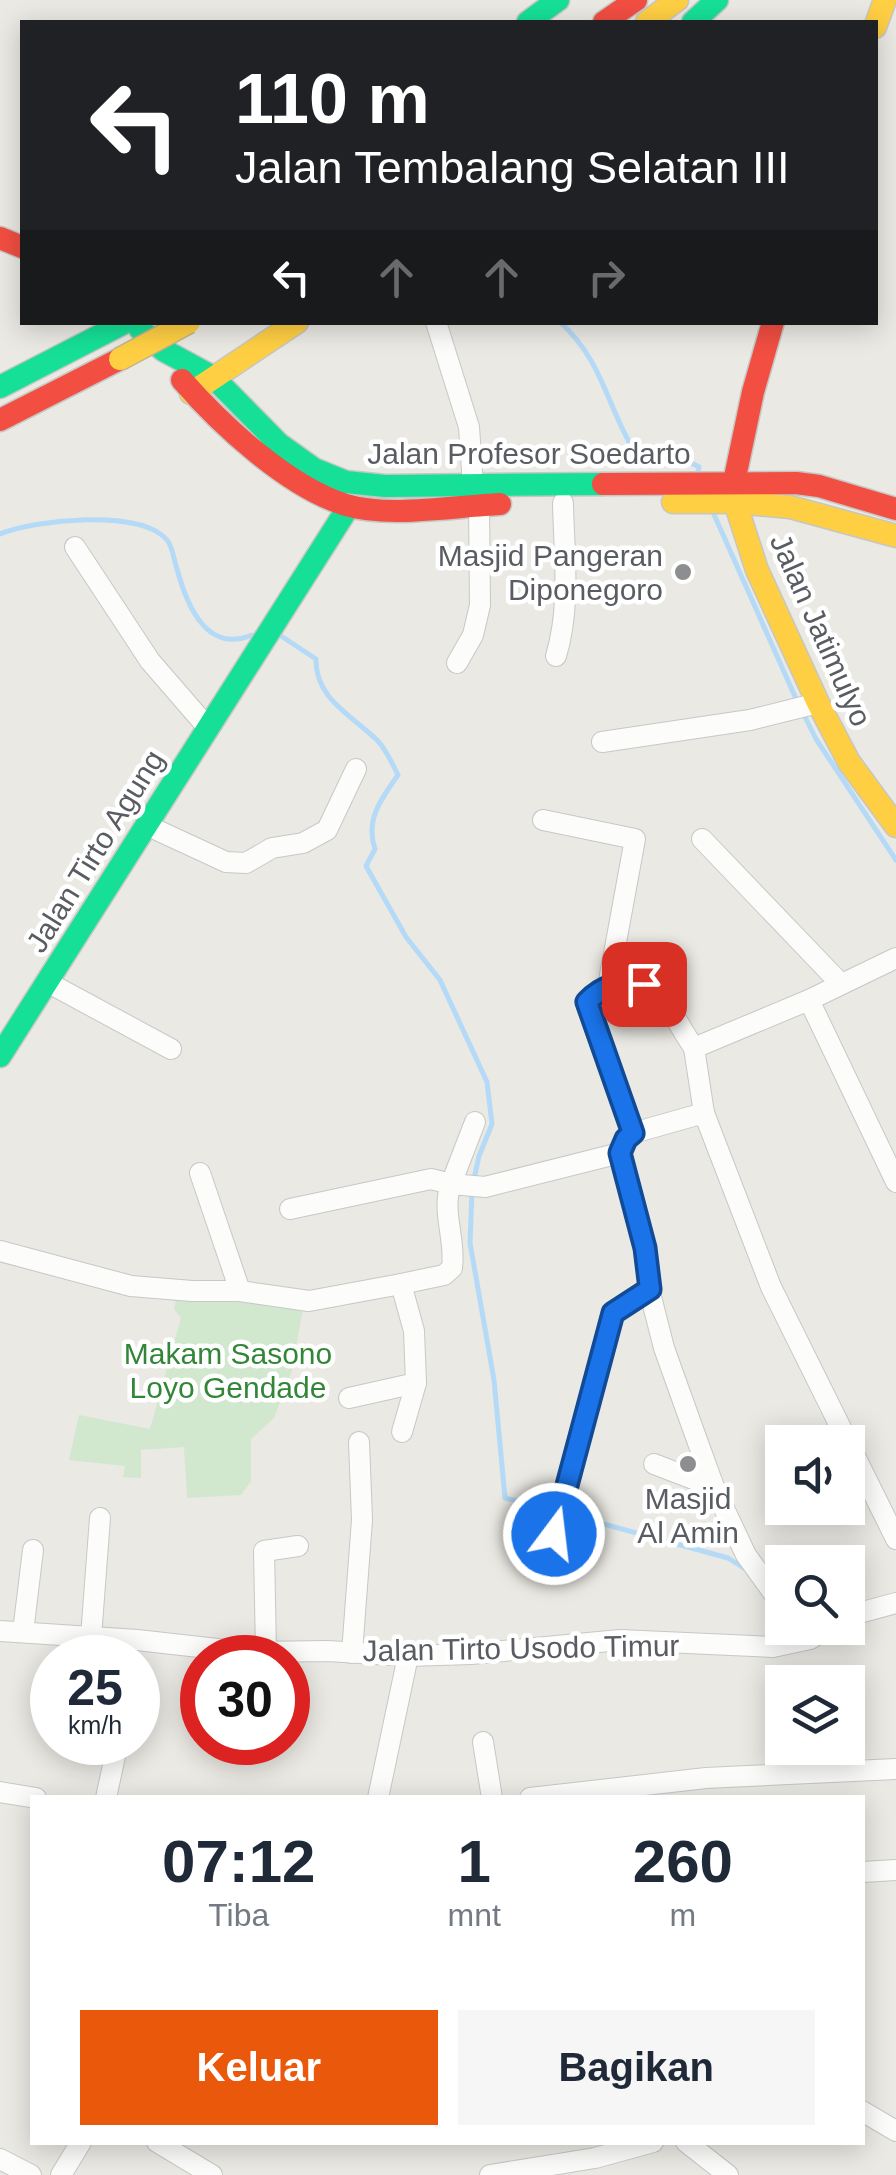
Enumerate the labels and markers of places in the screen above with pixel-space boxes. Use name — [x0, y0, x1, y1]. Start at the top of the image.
place label: Masjid Pangeran Diponegoro — [438, 539, 663, 606]
marker: Masjid Pangeran Diponegoro — [672, 561, 694, 583]
pin — [602, 942, 687, 1027]
marker: Masjid Al Amin — [677, 1453, 699, 1475]
place label: Masjid Al Amin — [637, 1482, 739, 1549]

